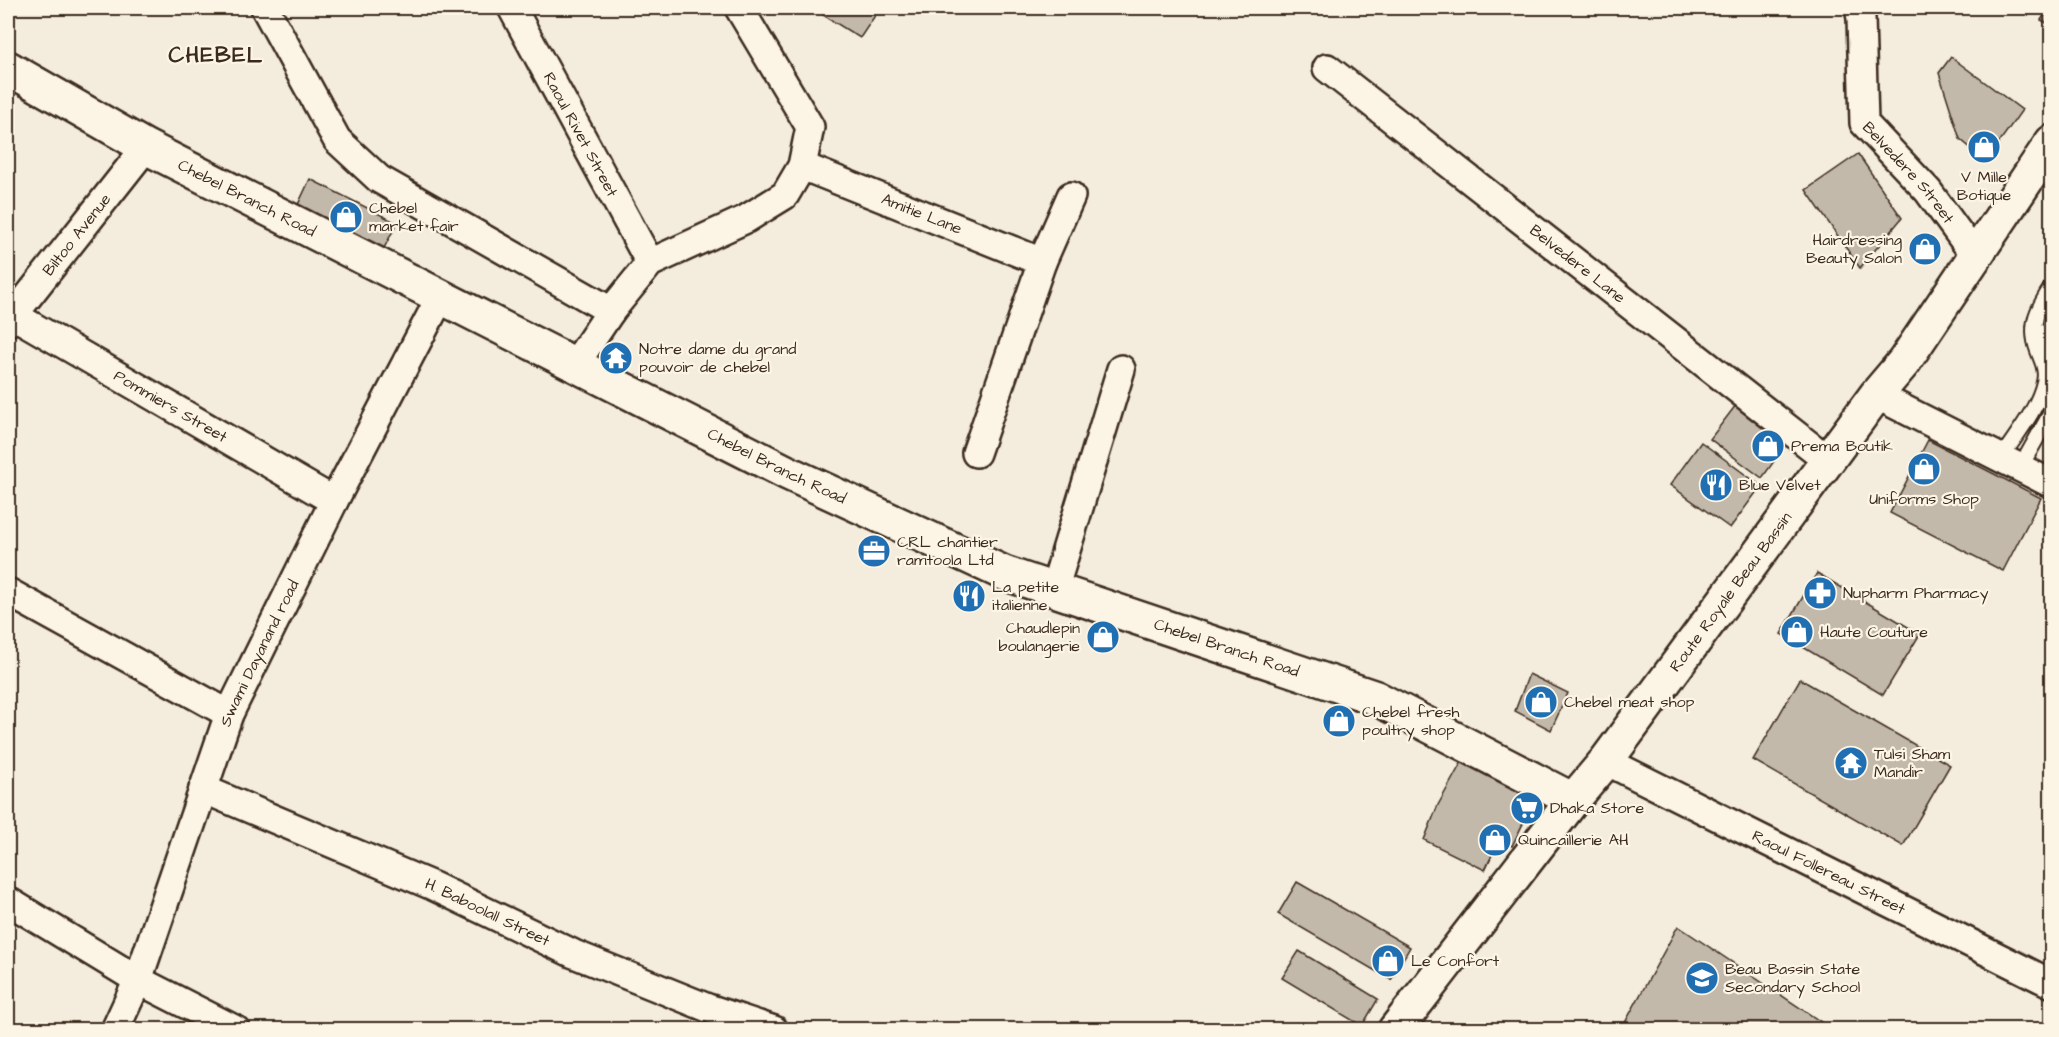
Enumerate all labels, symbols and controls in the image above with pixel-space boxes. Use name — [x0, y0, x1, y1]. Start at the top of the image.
district label: CHEBEL — [169, 40, 263, 71]
street label: Raoul Rivet Street — [538, 68, 623, 201]
street label: Belvedere Street — [1857, 117, 1960, 229]
shop icon: V Mille Botique — [1966, 129, 2002, 165]
street label: Chebel Branch Road — [174, 154, 319, 242]
place label: V Mille Botique — [1957, 166, 2011, 206]
street label: Amitie Lane — [878, 188, 966, 240]
street label: Biltoo Avenue — [37, 189, 116, 281]
place label: Chebel market fair — [369, 197, 459, 237]
shop icon: Chebel market fair — [328, 199, 364, 235]
street label: Belvedere Lane — [1525, 220, 1630, 309]
place label: Hairdressing Beauty Salon — [1806, 229, 1902, 270]
shop icon: Hairdressing Beauty Salon — [1907, 231, 1943, 267]
place label: Notre dame du grand pouvoir de chebel — [639, 338, 796, 378]
temple icon: Notre dame du grand pouvoir de chebel — [598, 340, 634, 376]
street label: Pommiers Street — [110, 365, 232, 448]
street label: Chebel Branch Road — [704, 423, 850, 509]
shop icon: Prema Boutik — [1750, 428, 1786, 464]
place label: Prema Boutik — [1791, 435, 1893, 457]
shop icon: Uniforms Shop — [1906, 451, 1942, 487]
restaurant icon: Blue Velvet — [1698, 467, 1734, 503]
place label: Blue Velvet — [1739, 474, 1821, 496]
place label: Uniforms Shop — [1869, 488, 1979, 510]
street label: Route Royale Beau Bassin — [1664, 507, 1797, 676]
place label: CRL chantier ramtoola Ltd — [897, 531, 998, 571]
office icon: CRL chantier ramtoola Ltd — [856, 533, 892, 569]
pharmacy icon: Nupharm Pharmacy — [1802, 575, 1838, 611]
street label: Swami Dayanand road — [214, 576, 304, 730]
place label: La petite italienne — [992, 576, 1060, 616]
restaurant icon: La petite italienne — [951, 578, 987, 614]
place label: Nupharm Pharmacy — [1843, 582, 1989, 605]
street label: Chebel Branch Road — [1151, 613, 1302, 682]
shop icon: Haute Couture — [1779, 614, 1815, 650]
place label: Chaudlepin boulangerie — [998, 617, 1080, 658]
shop icon: Chaudlepin boulangerie — [1085, 619, 1121, 655]
place label: Haute Couture — [1820, 621, 1928, 643]
shop icon: Chebel meat shop — [1523, 684, 1559, 720]
place label: Chebel meat shop — [1564, 691, 1695, 713]
place label: Chebel fresh poultry shop — [1362, 701, 1459, 742]
shop icon: Chebel fresh poultry shop — [1321, 703, 1357, 739]
place label: Tulsi Sham Mandir — [1874, 743, 1951, 783]
temple icon: Tulsi Sham Mandir — [1833, 745, 1869, 781]
supermarket icon: Dhaka Store — [1509, 790, 1545, 826]
place label: Dhaka Store — [1550, 797, 1644, 819]
shop icon: Quincaillerie AH — [1477, 822, 1513, 858]
street label: Raoul Follereau Street — [1748, 825, 1910, 920]
place label: Quincaillerie AH — [1518, 829, 1629, 851]
street label: H. Baboolall Street — [422, 873, 554, 952]
shop icon: Le Confort — [1370, 943, 1406, 979]
place label: Le Confort — [1411, 950, 1500, 972]
place label: Beau Bassin State Secondary School — [1725, 958, 1860, 999]
school or university icon: Beau Bassin State Secondary School — [1684, 960, 1720, 996]

